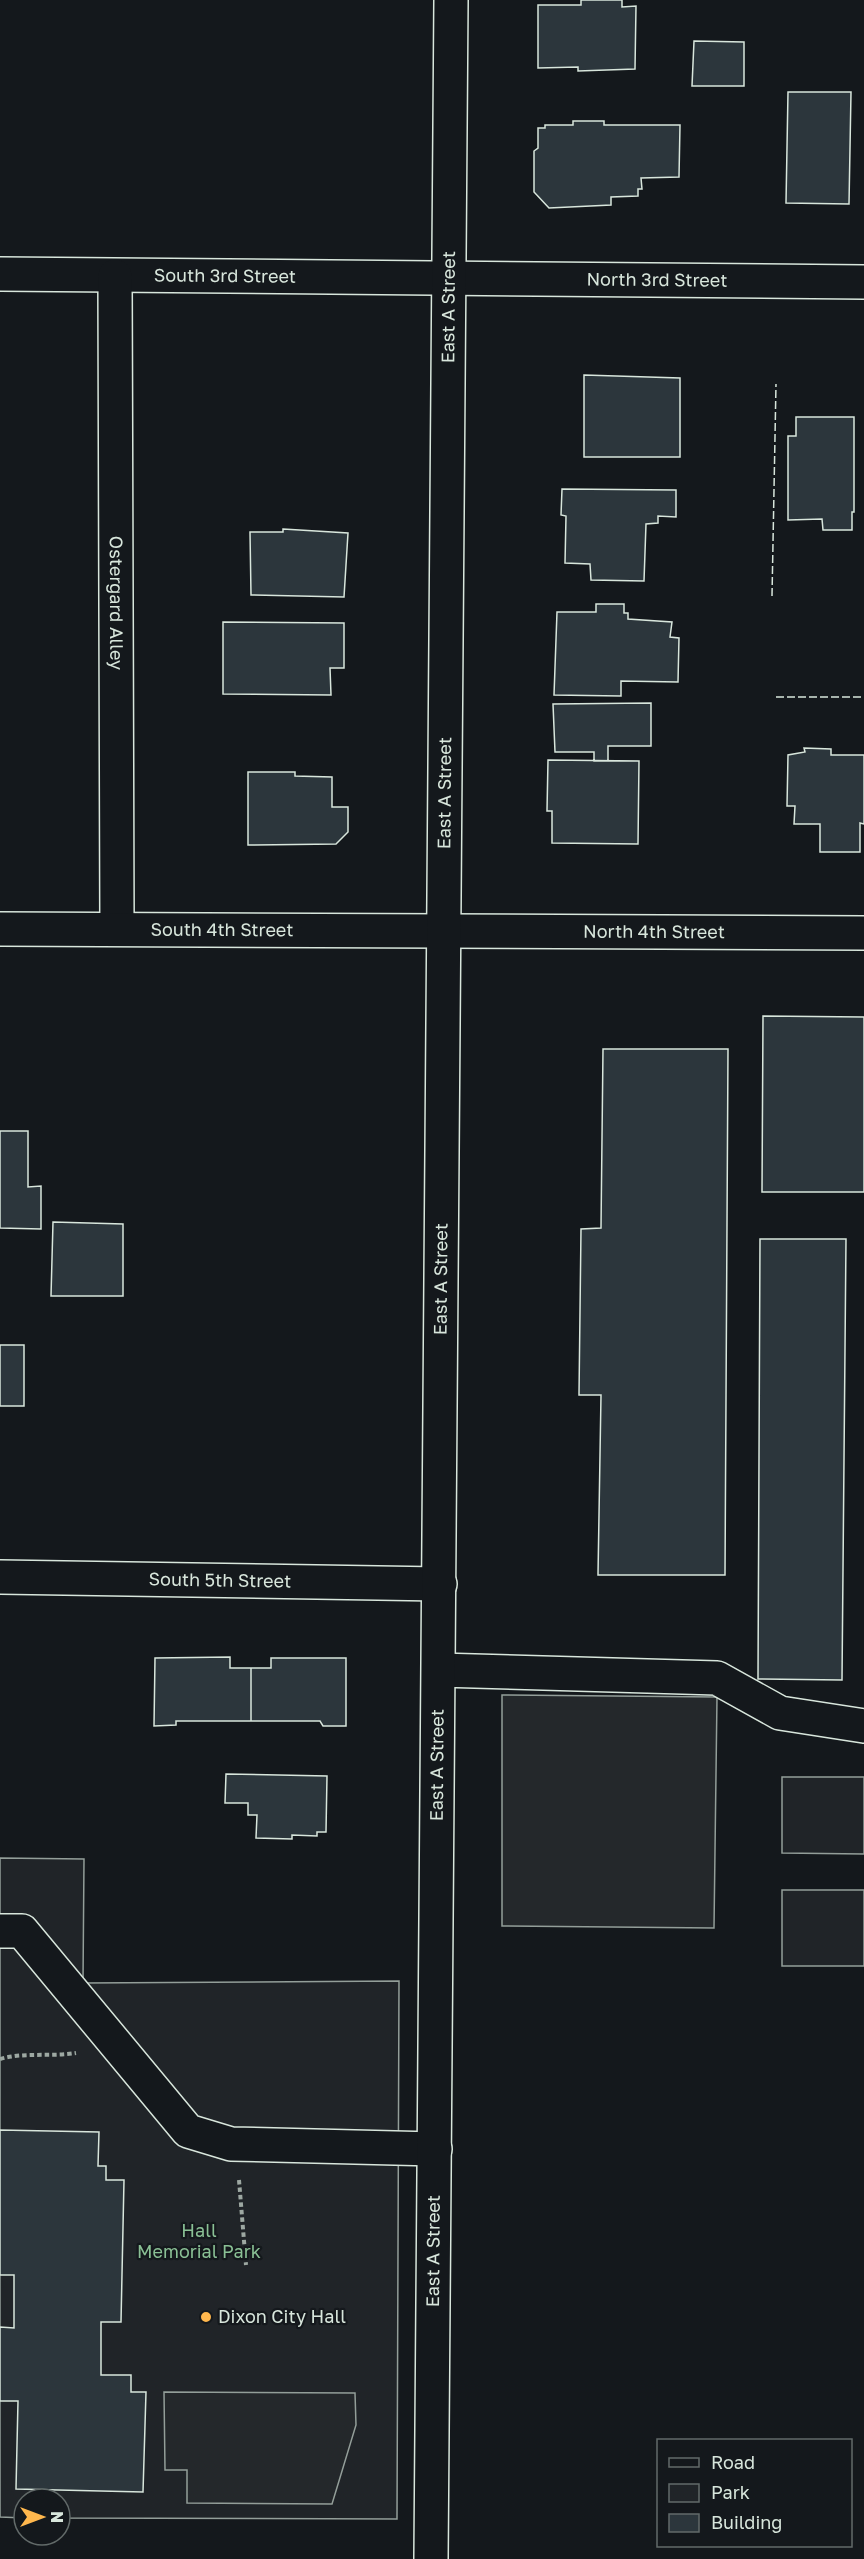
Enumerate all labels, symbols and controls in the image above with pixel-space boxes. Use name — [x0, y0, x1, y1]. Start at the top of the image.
street label: East A Street — [436, 251, 459, 363]
street label: South 3rd Street — [154, 263, 296, 287]
street label: North 3rd Street — [586, 267, 728, 291]
street label: Ostergard Alley — [106, 536, 128, 670]
street label: East A Street — [432, 737, 455, 849]
street label: South 4th Street — [150, 918, 294, 940]
street label: North 4th Street — [583, 920, 725, 942]
street label: East A Street — [429, 1223, 451, 1335]
street label: South 5th Street — [149, 1567, 291, 1592]
street label: East A Street — [425, 1709, 448, 1821]
street label: East A Street — [421, 2195, 444, 2307]
park label: Hall Memorial Park — [137, 2219, 261, 2262]
place label: Dixon City Hall — [218, 2305, 346, 2327]
marker: Dixon City Hall — [199, 2310, 213, 2324]
legend — [657, 2439, 852, 2547]
text: Road — [711, 2451, 755, 2473]
text: Park — [711, 2481, 750, 2503]
north arrow — [12, 2487, 72, 2547]
text: N — [47, 2511, 67, 2523]
text: Building — [711, 2511, 782, 2533]

